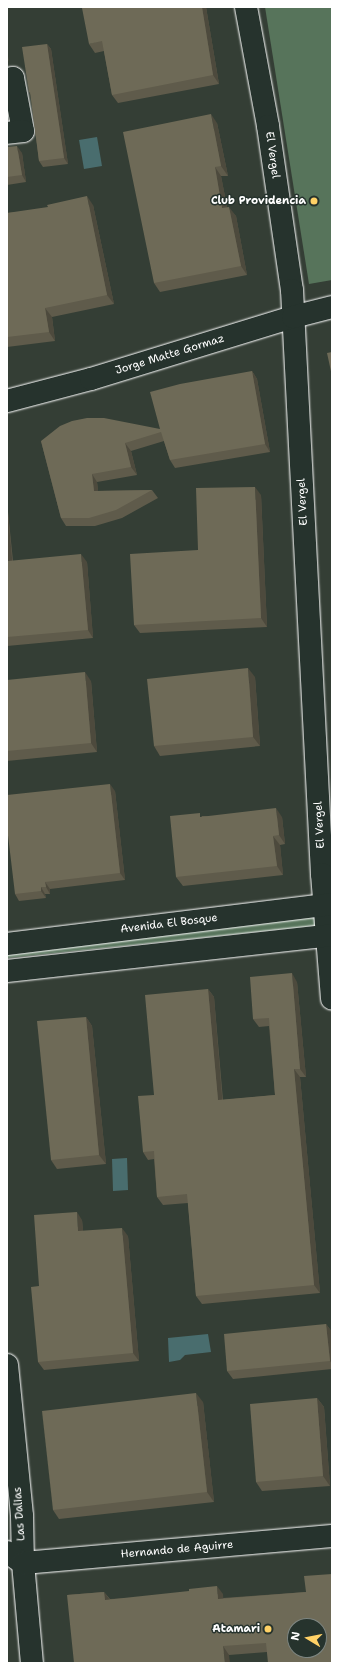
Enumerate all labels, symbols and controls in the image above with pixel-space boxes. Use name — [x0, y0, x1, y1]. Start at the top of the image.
street label: El Vergel — [262, 131, 282, 179]
place label: Club Providencia — [211, 194, 306, 208]
marker: Club Providencia — [309, 196, 319, 206]
street label: Jorge Matte Gormaz — [114, 332, 226, 378]
street label: El Vergel — [295, 478, 311, 526]
street label: El Vergel — [312, 801, 328, 849]
street label: Avenida El Bosque — [120, 911, 218, 937]
street label: Las Dalias — [12, 1486, 28, 1542]
street label: Hernando de Aguirre — [120, 1539, 234, 1561]
north arrow — [287, 1618, 327, 1658]
place label: Atamari — [212, 1622, 260, 1636]
marker: Atamari — [263, 1624, 273, 1634]
text: N — [288, 1630, 304, 1642]

